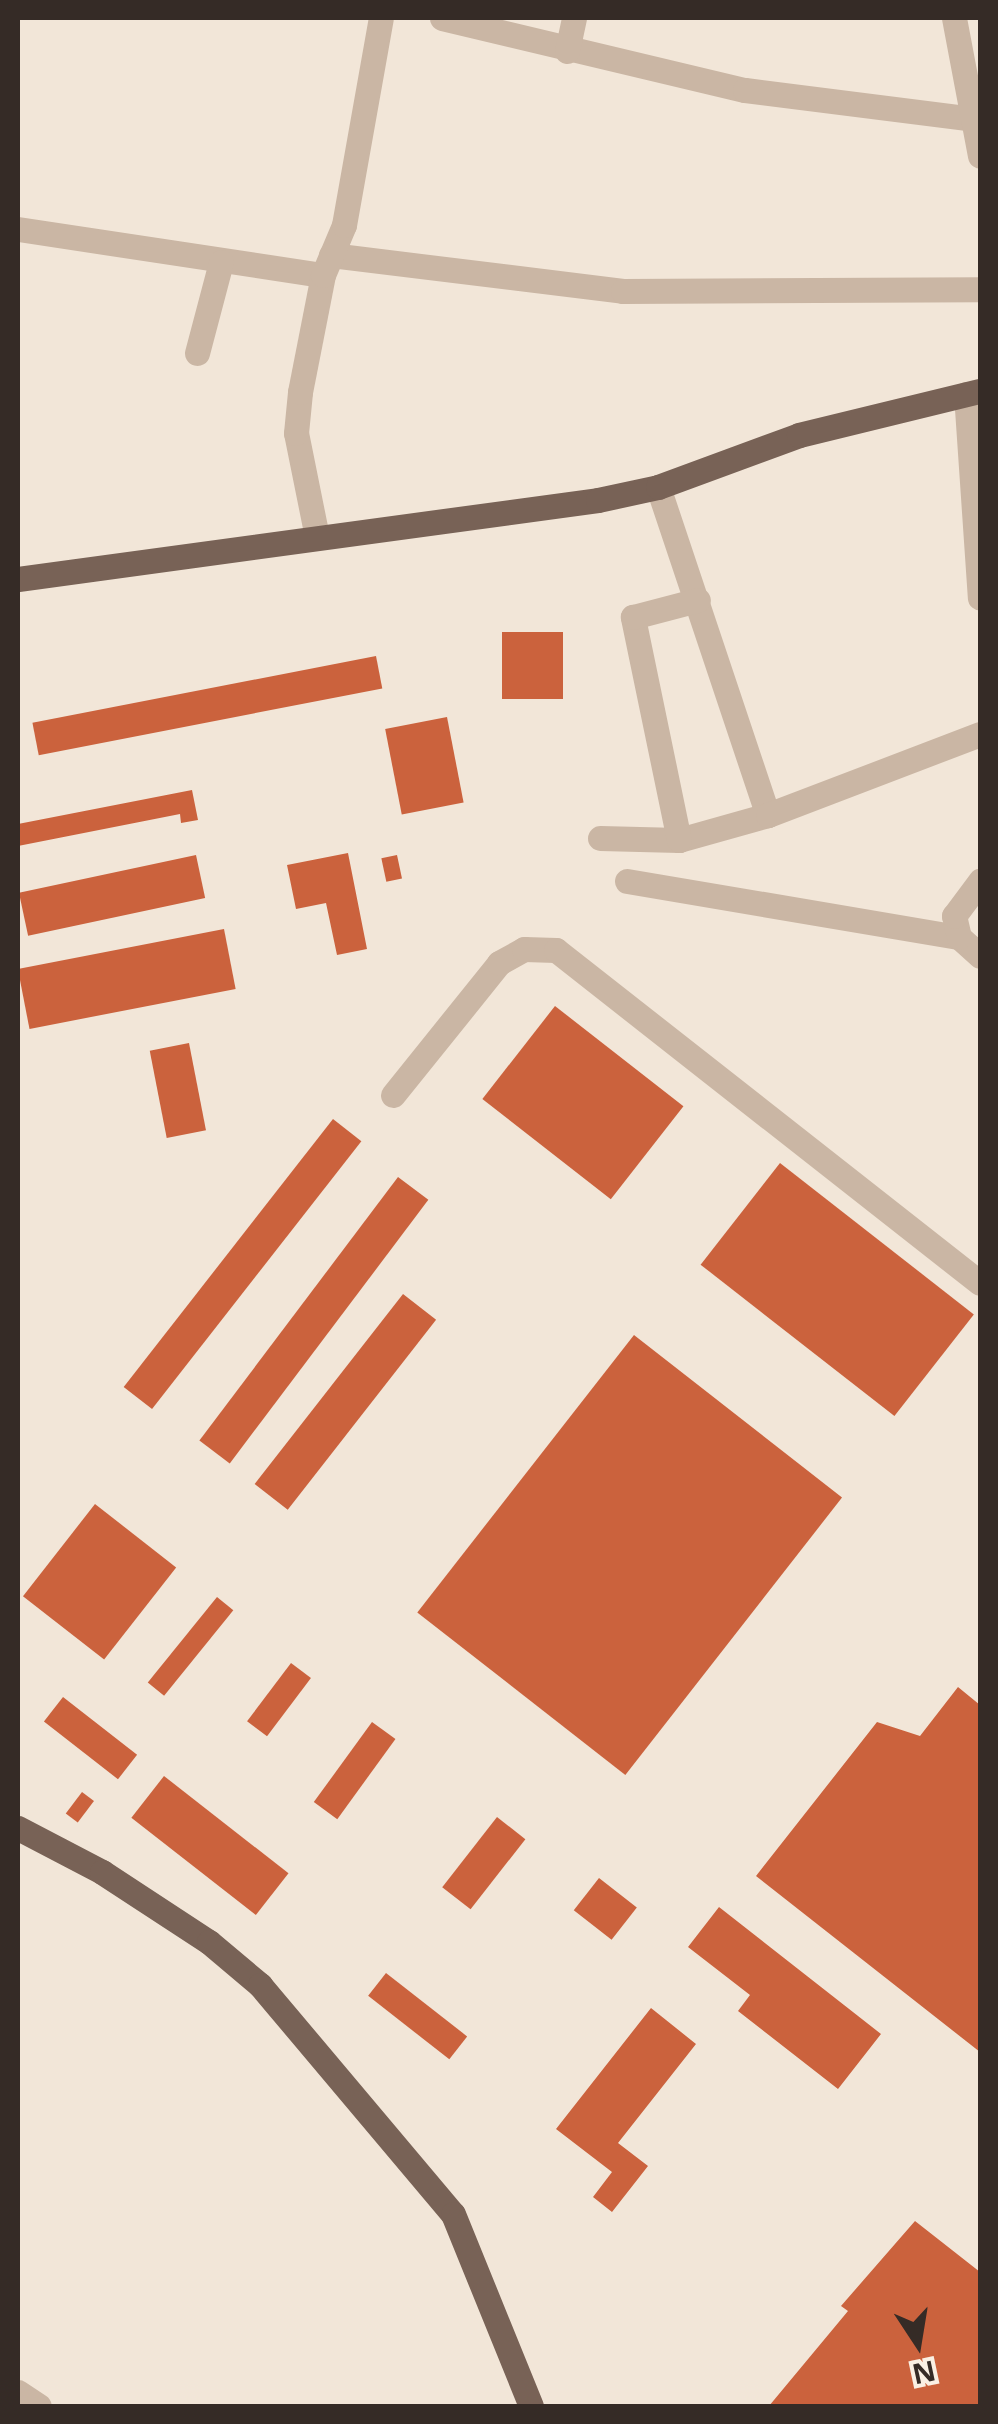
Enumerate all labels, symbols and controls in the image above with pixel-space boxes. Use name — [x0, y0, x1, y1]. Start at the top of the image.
north arrow — [868, 2294, 968, 2394]
text: N — [909, 2352, 939, 2394]

